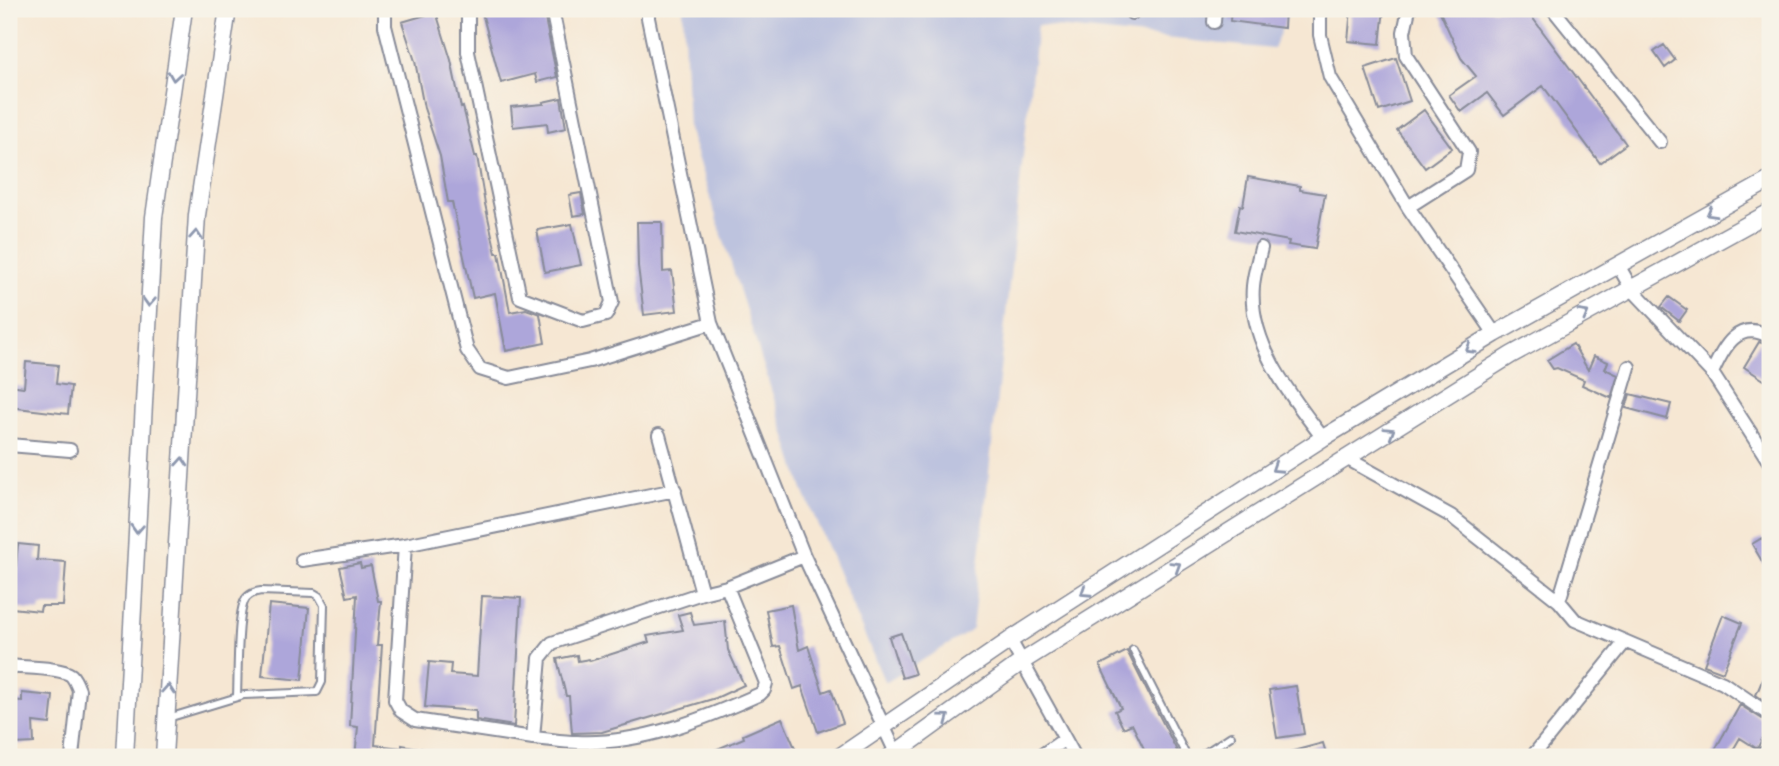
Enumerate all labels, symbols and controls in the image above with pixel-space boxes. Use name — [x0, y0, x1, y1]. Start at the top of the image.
one-way arrow — [167, 70, 182, 82]
one-way arrow — [1705, 205, 1718, 219]
one-way arrow — [188, 229, 203, 240]
one-way arrow — [142, 297, 157, 308]
one-way arrow — [1577, 309, 1589, 322]
one-way arrow — [1464, 341, 1477, 354]
one-way arrow — [1382, 427, 1395, 440]
one-way arrow — [174, 456, 189, 467]
one-way arrow — [1271, 460, 1284, 473]
one-way arrow — [130, 524, 145, 535]
one-way arrow — [1168, 561, 1181, 574]
one-way arrow — [1080, 584, 1093, 596]
one-way arrow — [160, 683, 175, 694]
one-way arrow — [937, 714, 950, 726]

